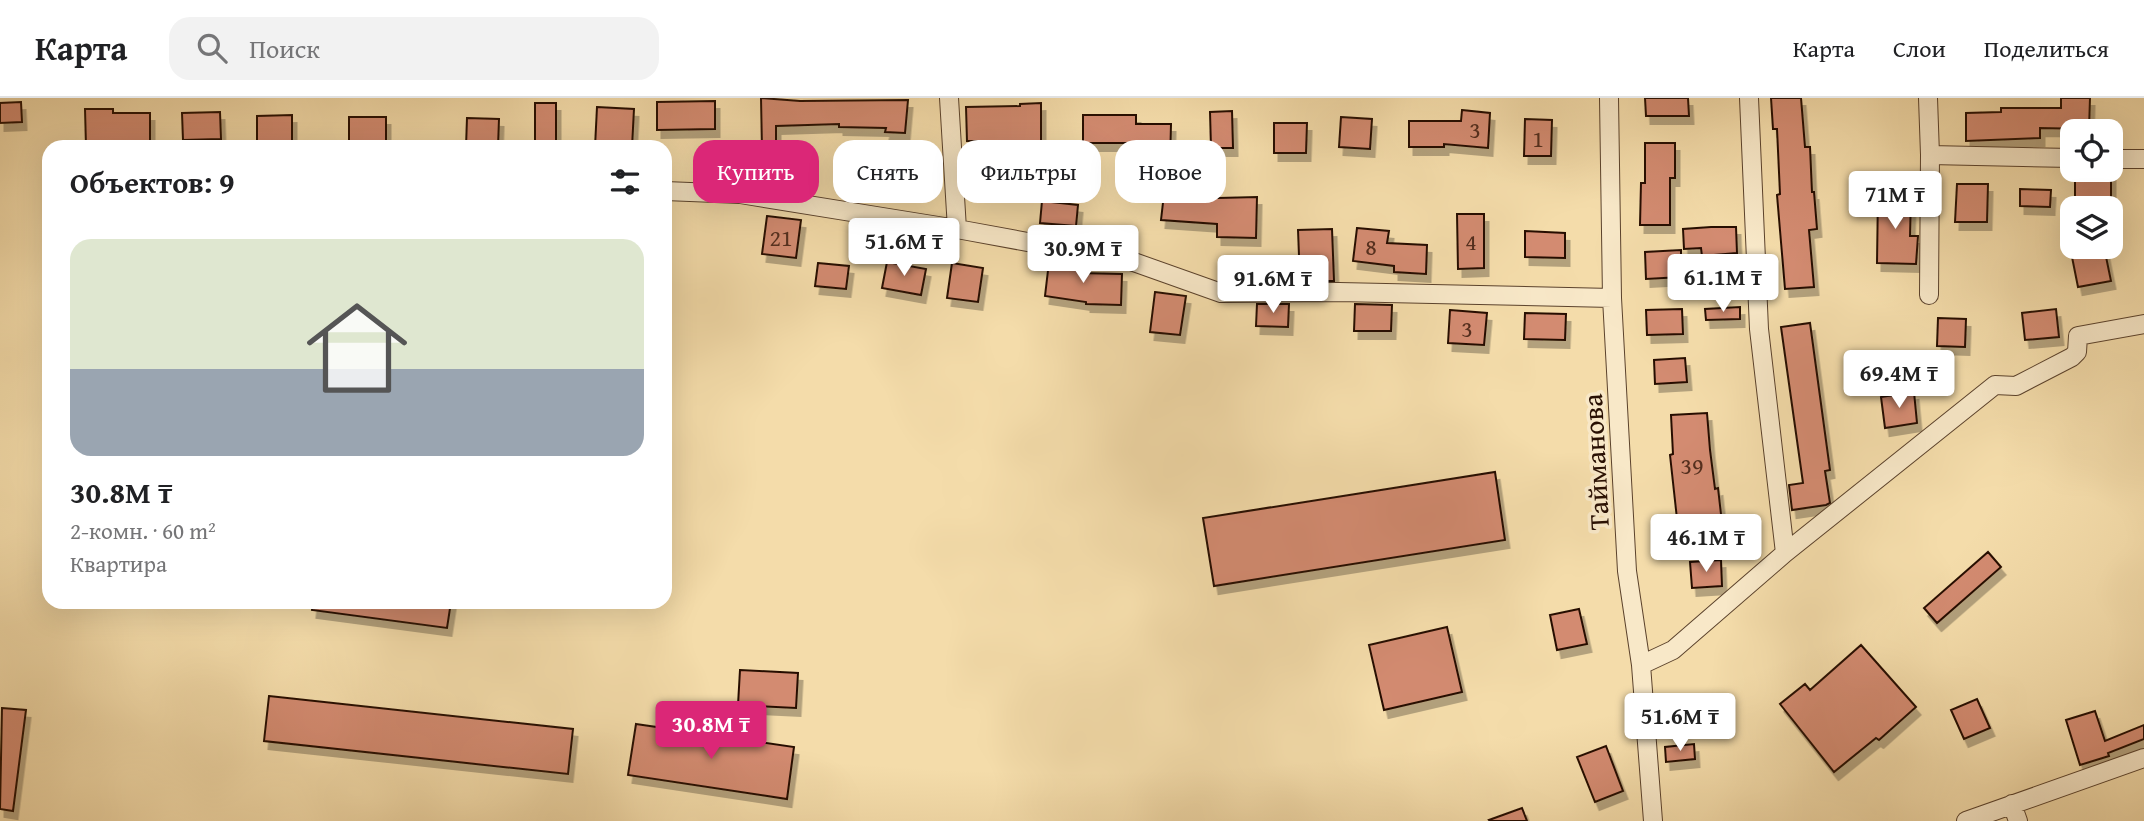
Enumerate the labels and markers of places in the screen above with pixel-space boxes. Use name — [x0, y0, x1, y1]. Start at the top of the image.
pin: 71M ₸ — [1846, 172, 1944, 231]
pin: 51.6M ₸ — [839, 218, 969, 278]
pin: 30.9M ₸ — [1018, 226, 1148, 285]
pin: 61.1M ₸ — [1658, 254, 1788, 314]
pin: 91.6M ₸ — [1208, 256, 1338, 315]
pin: 69.4M ₸ — [1834, 350, 1964, 410]
pin: 46.1M ₸ — [1641, 514, 1771, 574]
pin: 51.6M ₸ — [1615, 694, 1745, 753]
pin: 30.8M ₸ — [646, 702, 776, 761]

